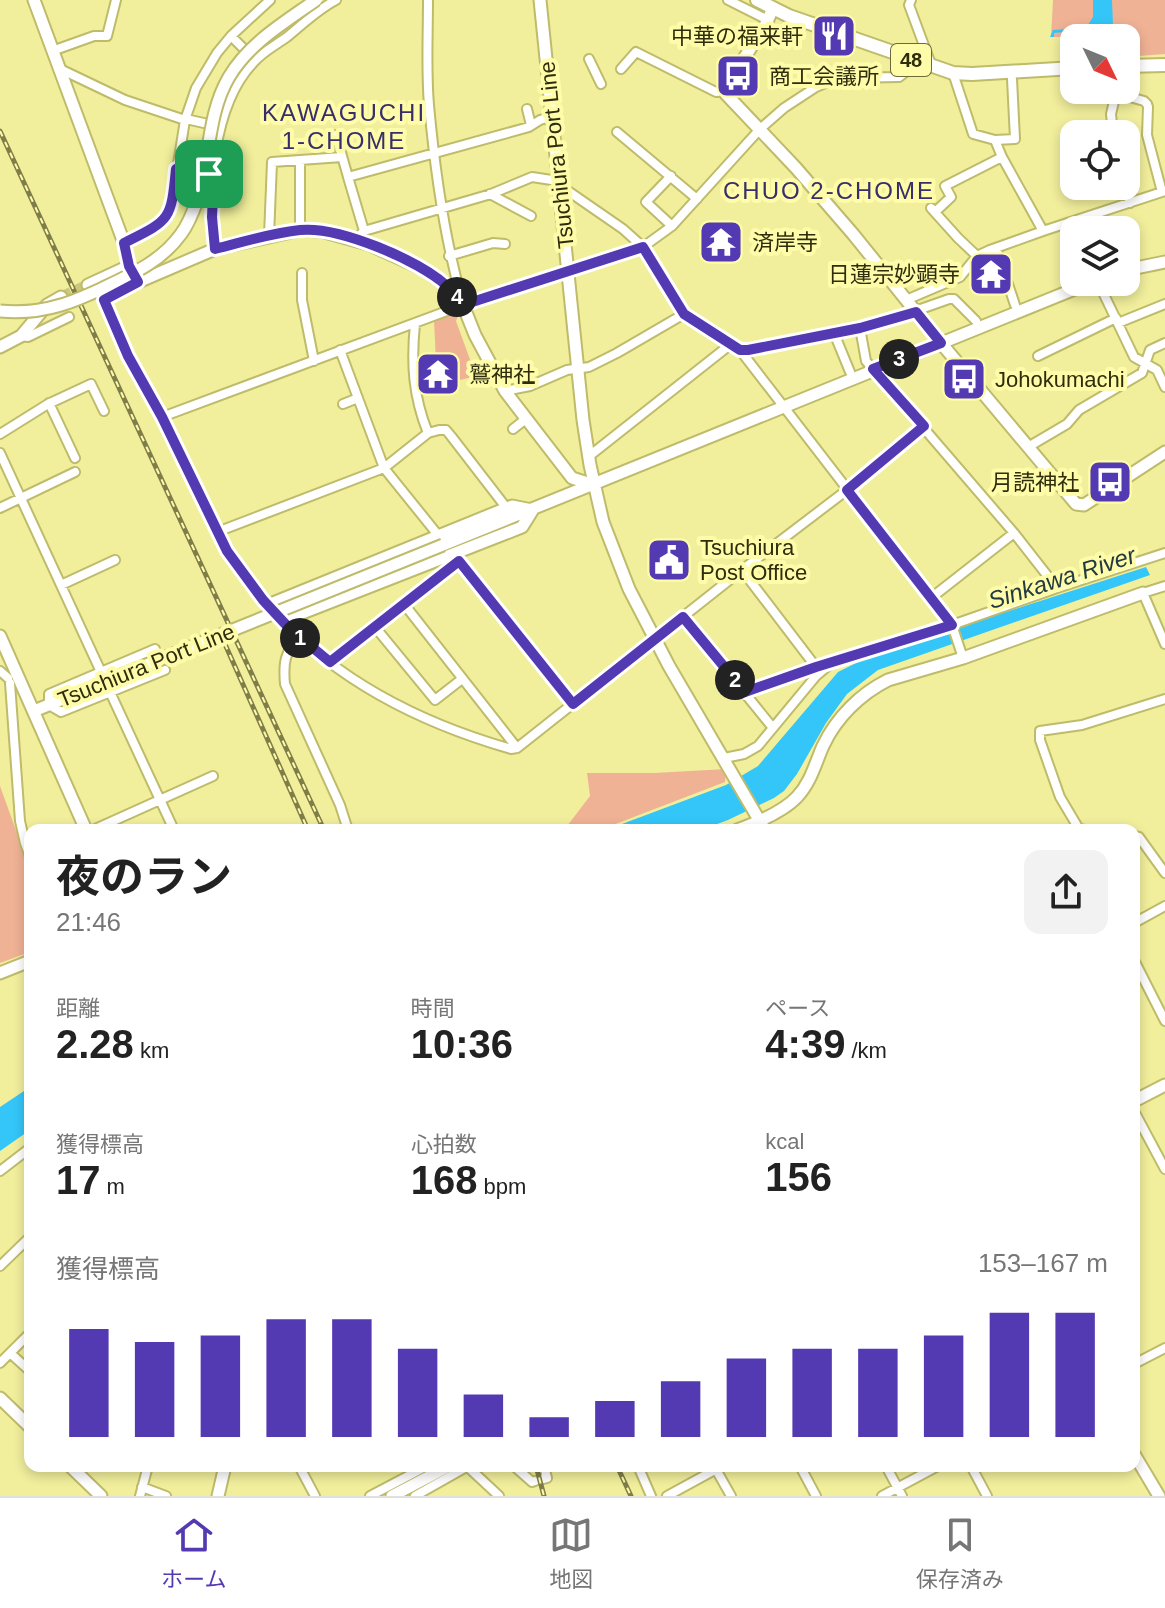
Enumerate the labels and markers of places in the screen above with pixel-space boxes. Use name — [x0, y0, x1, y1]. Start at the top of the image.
restaurant icon: 中華の福来軒 — [810, 12, 858, 60]
place label: 中華の福来軒 — [671, 24, 803, 49]
bus stop icon: 商工会議所 — [714, 52, 762, 100]
place label: 商工会議所 — [769, 64, 879, 89]
pin — [175, 140, 243, 208]
temple icon: 済岸寺 — [697, 218, 745, 266]
place label: 済岸寺 — [752, 230, 818, 255]
temple icon: 日蓮宗妙顕寺 — [967, 250, 1015, 298]
place label: 日蓮宗妙顕寺 — [828, 262, 960, 287]
pin: 4 — [437, 277, 477, 317]
pin: 3 — [879, 339, 919, 379]
temple icon: 鷲神社 — [414, 350, 462, 398]
bus stop icon: Johokumachi — [940, 355, 988, 403]
place label: 鷲神社 — [469, 362, 535, 387]
place label: Johokumachi — [995, 367, 1125, 392]
bus stop icon: 月読神社 — [1086, 458, 1134, 506]
place label: 月読神社 — [991, 470, 1079, 495]
place label: Tsuchiura Post Office — [700, 535, 807, 585]
public building icon: Tsuchiura Post Office — [645, 536, 693, 584]
pin: 1 — [280, 618, 320, 658]
pin: 2 — [715, 660, 755, 700]

